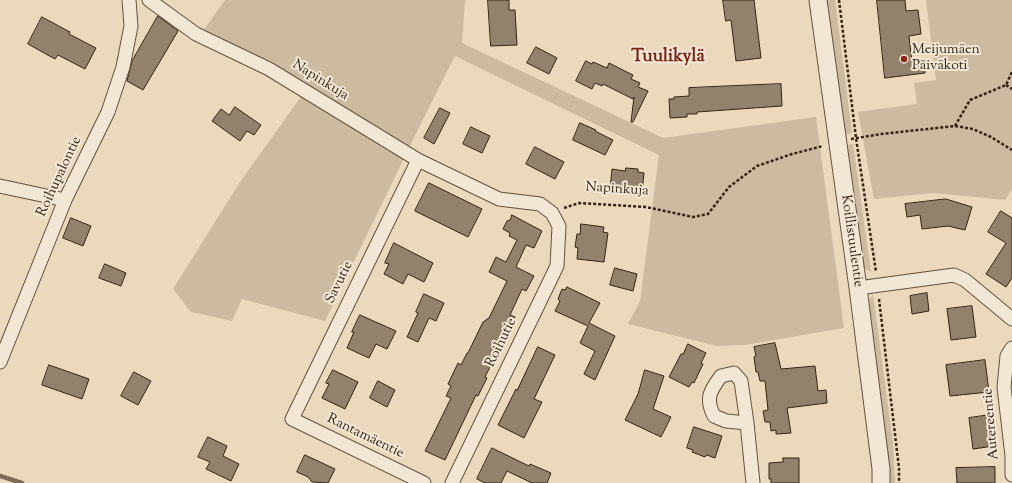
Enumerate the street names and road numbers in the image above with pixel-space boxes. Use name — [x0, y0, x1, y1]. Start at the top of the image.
street label: Napinkuja — [289, 57, 351, 105]
street label: Roihupalontie — [34, 134, 86, 220]
street label: Napinkuja — [585, 179, 649, 201]
street label: Koillistuulentie — [836, 194, 866, 288]
street label: Savutie — [323, 259, 357, 307]
street label: Roihutie — [483, 316, 521, 370]
street label: Autereentie — [980, 387, 1004, 461]
street label: Rantamäentie — [324, 411, 406, 463]

